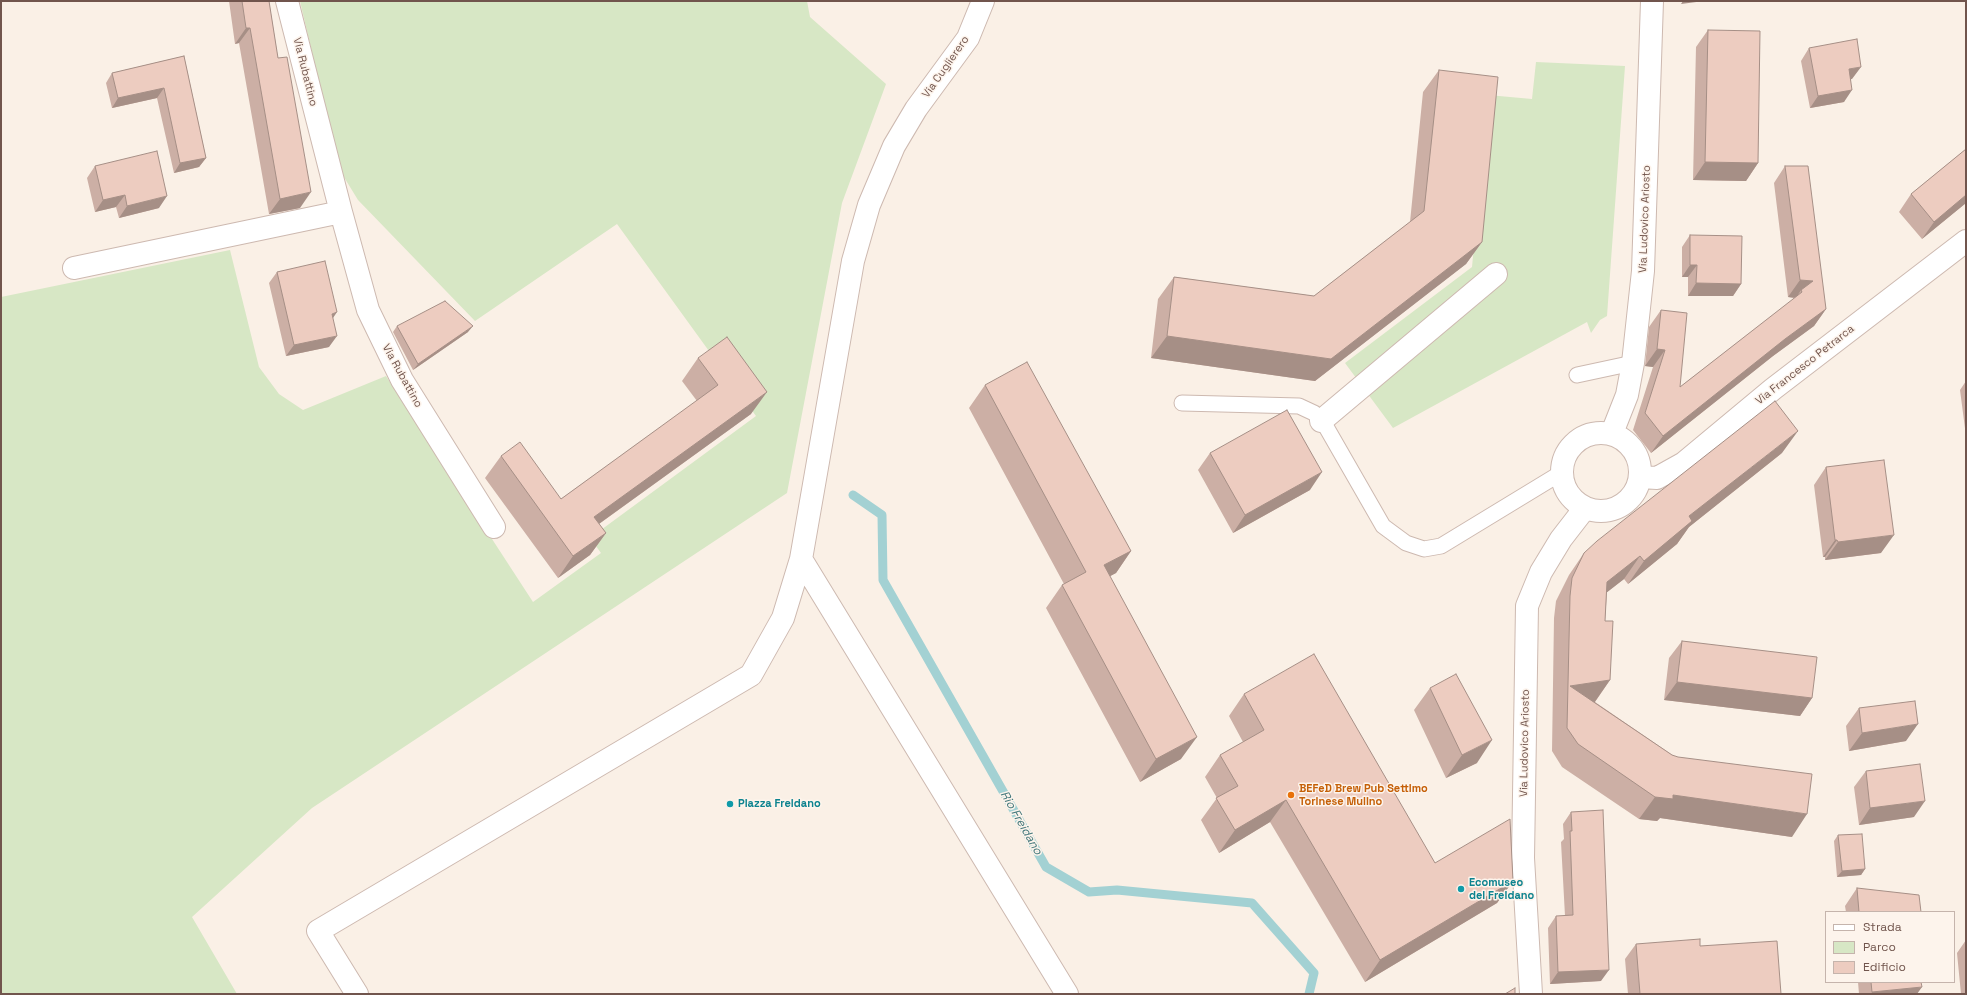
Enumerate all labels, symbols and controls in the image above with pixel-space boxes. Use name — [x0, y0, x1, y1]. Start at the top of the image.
street label: Via Cuglierero — [920, 33, 972, 101]
street label: Via Rubattino — [290, 36, 320, 108]
street label: Via Ludovico Ariosto — [1637, 165, 1653, 273]
street label: Via Francesco Petrarca — [1753, 322, 1857, 408]
street label: Via Rubattino — [379, 342, 425, 410]
street label: Via Ludovico Ariosto — [1517, 689, 1533, 797]
place label: BEFeD Brew Pub Settimo Torinese Mulino — [1299, 782, 1428, 808]
water label: Rio Freidano — [997, 789, 1045, 857]
marker: BEFeD Brew Pub Settimo Torinese Mulino — [1286, 790, 1296, 800]
place label: Piazza Freidano — [738, 797, 821, 811]
marker: Piazza Freidano — [725, 799, 735, 809]
place label: Ecomuseo del Freidano — [1469, 876, 1534, 902]
marker: Ecomuseo del Freidano — [1456, 884, 1466, 894]
legend — [1825, 911, 1955, 983]
text: Strada — [1863, 919, 1902, 935]
text: Parco — [1863, 939, 1896, 955]
text: Edificio — [1863, 959, 1906, 975]

